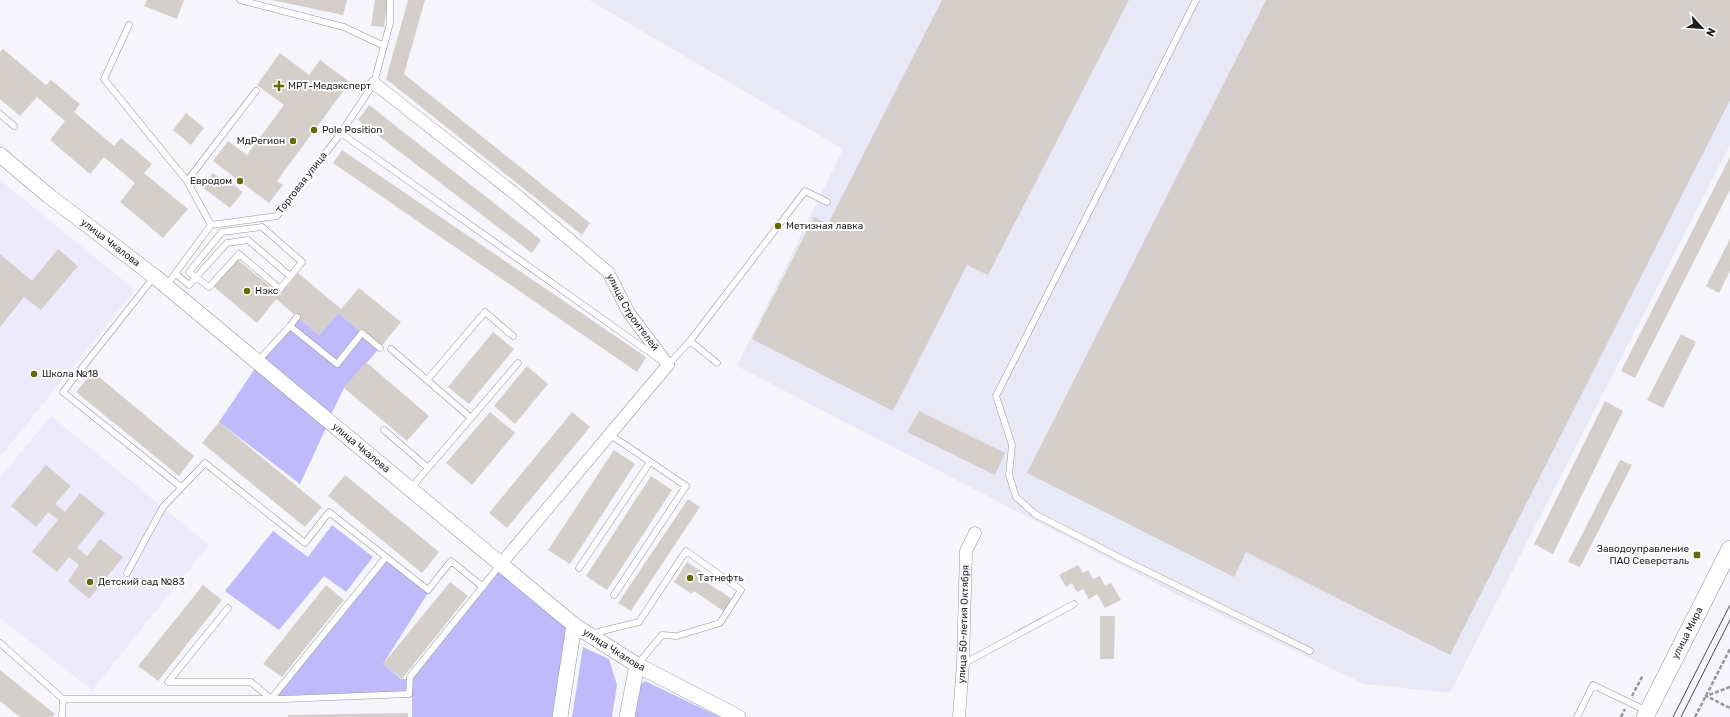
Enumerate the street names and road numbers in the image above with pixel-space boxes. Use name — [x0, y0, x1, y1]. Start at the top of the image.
street label: Торговая улица — [274, 150, 330, 216]
street label: улица Чкалова — [78, 216, 142, 269]
street label: улица Строителей — [604, 272, 661, 353]
street label: улица Чкалова — [330, 421, 392, 475]
street label: улица 50-летия Октября — [956, 565, 972, 684]
street label: улица Мира — [1669, 605, 1706, 661]
street label: улица Чкалова — [580, 626, 647, 674]

